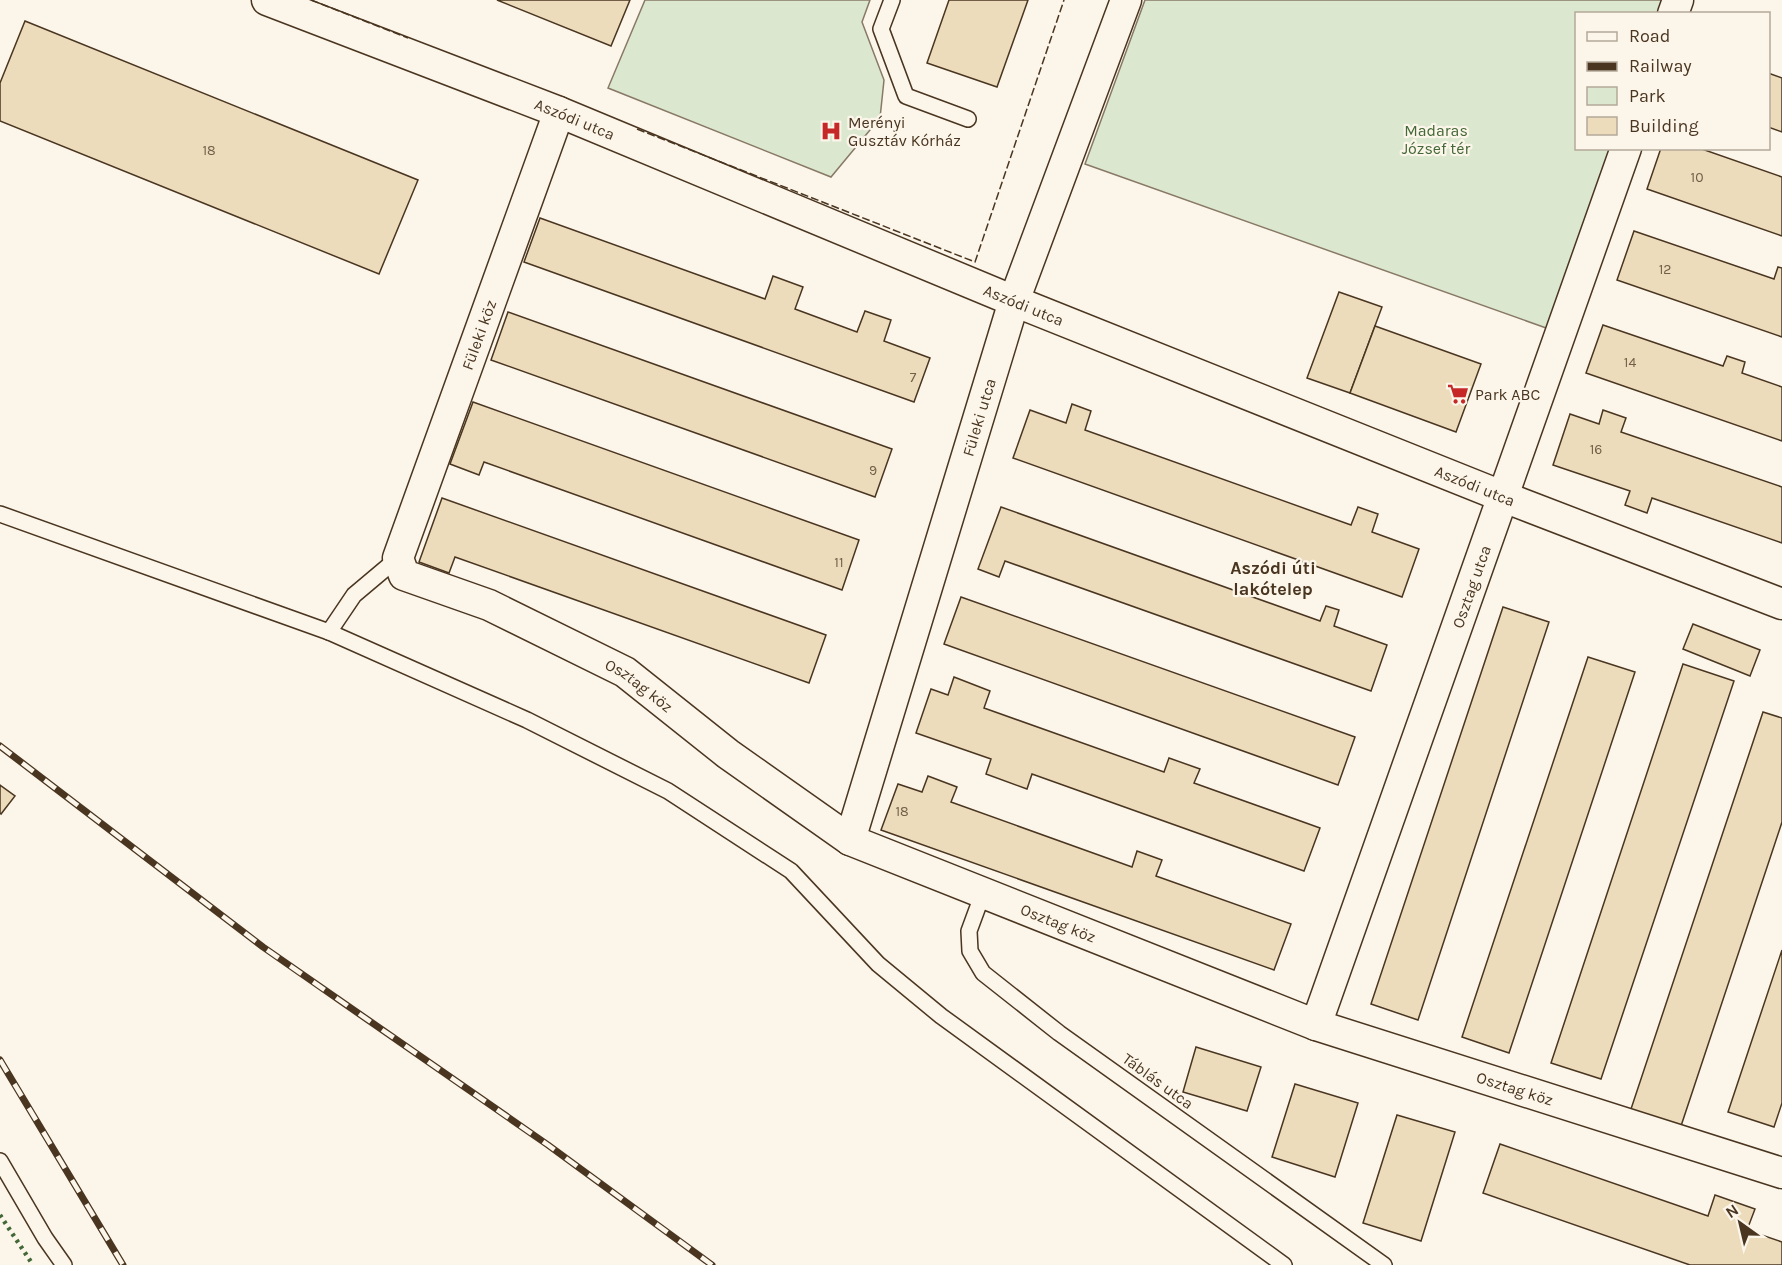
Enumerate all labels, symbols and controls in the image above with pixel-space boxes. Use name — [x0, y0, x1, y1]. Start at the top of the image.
legend — [1575, 12, 1770, 150]
text: Road — [1629, 25, 1670, 47]
text: Railway — [1629, 55, 1692, 77]
text: Park — [1629, 85, 1666, 107]
street label: Aszódi utca — [532, 94, 618, 144]
place label: Merényi Gusztáv Kórház — [848, 113, 961, 150]
text: Building — [1629, 115, 1699, 137]
hospital icon: Merényi Gusztáv Kórház — [819, 119, 843, 143]
park label: Madaras József tér — [1402, 121, 1471, 158]
house number: 18 — [202, 142, 216, 159]
house number: 10 — [1691, 169, 1703, 186]
house number: 12 — [1659, 261, 1671, 278]
street label: Aszódi utca — [981, 280, 1067, 330]
street label: Füleki köz — [458, 297, 500, 373]
house number: 14 — [1624, 354, 1636, 371]
house number: 7 — [910, 369, 917, 386]
street label: Füleki utca — [958, 376, 1000, 459]
supermarket icon: Park ABC — [1446, 382, 1470, 406]
place label: Park ABC — [1475, 385, 1540, 404]
house number: 16 — [1590, 441, 1602, 458]
street label: Aszódi utca — [1432, 461, 1518, 510]
house number: 9 — [869, 462, 877, 479]
street label: Osztag utca — [1448, 542, 1494, 631]
house number: 11 — [834, 554, 844, 571]
district label: Aszódi úti lakótelep — [1230, 557, 1316, 600]
street label: Osztag köz — [602, 654, 677, 716]
house number: 18 — [895, 803, 909, 820]
street label: Osztag köz — [1018, 899, 1099, 946]
street label: Táblás utca — [1119, 1049, 1197, 1113]
street label: Osztag köz — [1474, 1067, 1556, 1109]
north arrow — [1710, 1193, 1770, 1253]
text: N — [1722, 1200, 1742, 1222]

